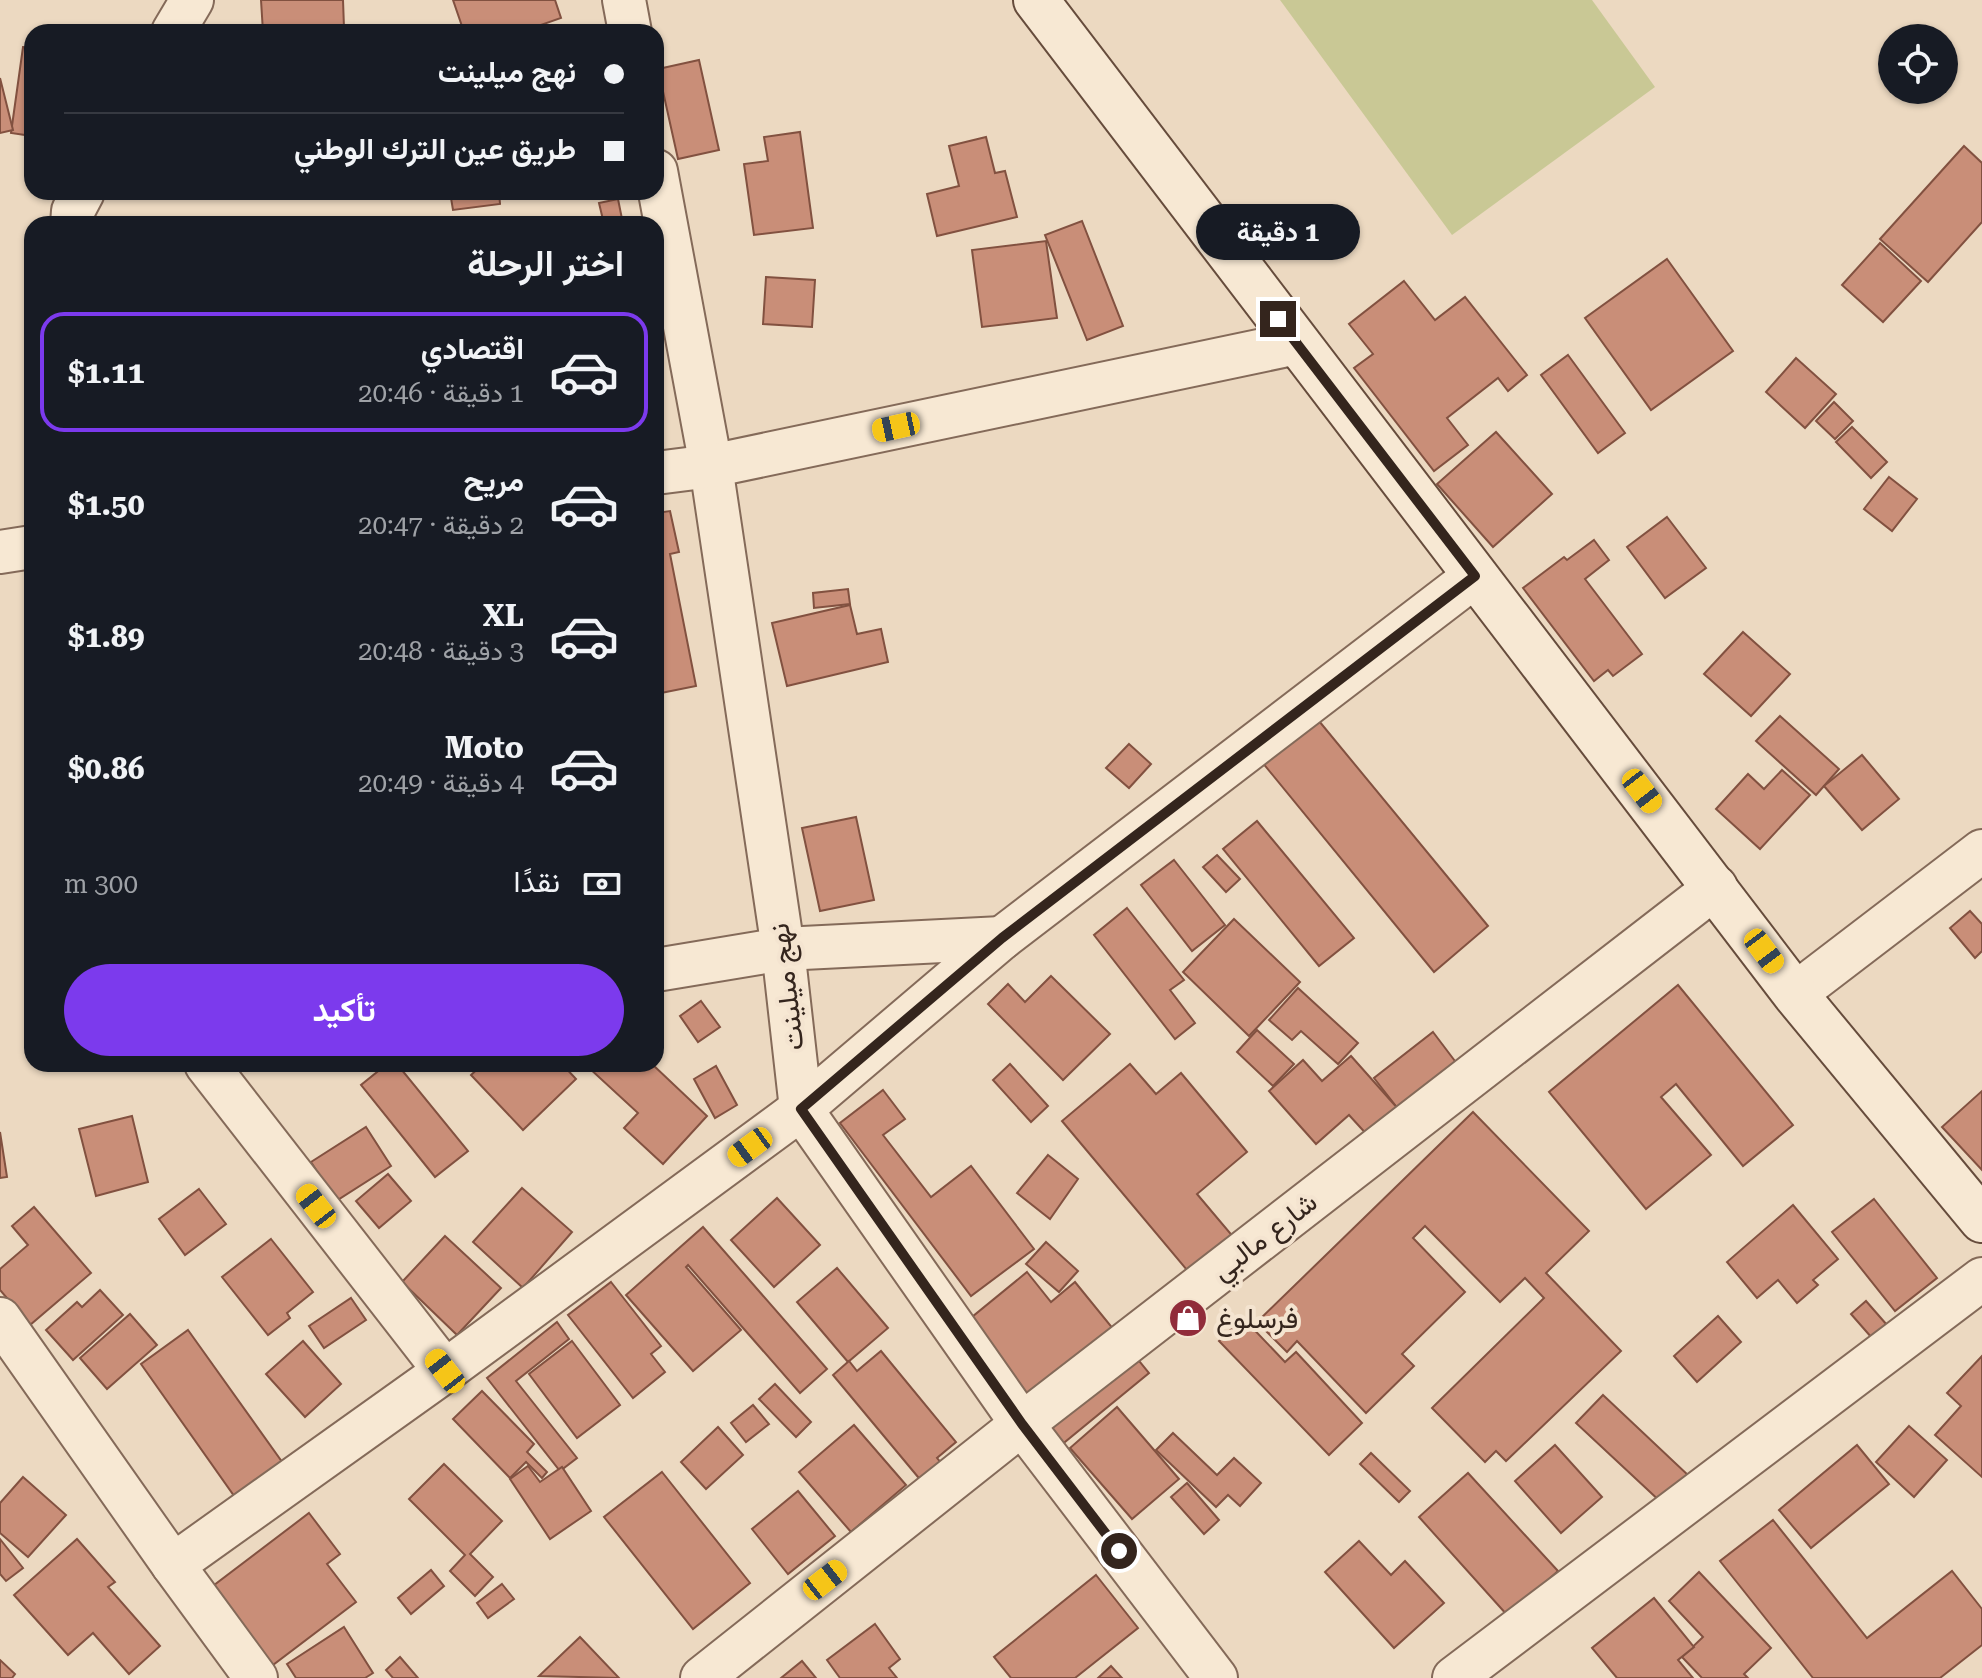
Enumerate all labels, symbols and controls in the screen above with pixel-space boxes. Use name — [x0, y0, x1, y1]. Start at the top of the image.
map controls — [1878, 24, 1958, 104]
button: locate — [1878, 24, 1958, 104]
text: نهج ميلينت — [438, 54, 576, 89]
text: طريق عين الترك الوطني — [294, 131, 576, 166]
callout: 1 دقيقة — [1196, 203, 1360, 259]
text: 1 دقيقة — [1237, 217, 1319, 247]
text: اختر الرحلة — [467, 243, 624, 285]
route end — [1260, 301, 1296, 337]
text: اقتصادي — [421, 331, 524, 366]
icon: car — [548, 336, 620, 408]
text: $1.11 — [68, 355, 145, 390]
text: 1 دقيقة · 20:46 — [358, 378, 524, 408]
car — [870, 410, 922, 444]
text: مريح — [464, 463, 524, 498]
icon: car — [548, 468, 620, 540]
text: $1.50 — [68, 487, 145, 522]
text: 2 دقيقة · 20:47 — [358, 510, 524, 540]
text: XL — [483, 598, 524, 633]
icon: car — [548, 600, 620, 672]
text: $1.89 — [68, 619, 145, 654]
text: 3 دقيقة · 20:48 — [358, 636, 524, 666]
text: Moto — [445, 730, 524, 765]
icon: car — [548, 732, 620, 804]
text: $0.86 — [68, 751, 145, 786]
car — [1618, 765, 1666, 817]
text: 4 دقيقة · 20:49 — [358, 768, 524, 798]
icon: cash — [580, 862, 624, 906]
text: نقدًا — [514, 864, 560, 899]
text: 300 m — [64, 869, 138, 899]
street label: نهج ميلينت — [762, 921, 814, 1052]
car — [1740, 925, 1788, 977]
button: تأكيد — [64, 964, 624, 1056]
car — [724, 1123, 776, 1171]
car — [292, 1180, 340, 1232]
street label: شارع مالبي — [1205, 1185, 1327, 1292]
shop icon: فرسلوغ — [1167, 1297, 1209, 1339]
place label: فرسلوغ — [1216, 1302, 1298, 1337]
car — [421, 1345, 469, 1397]
route start — [1101, 1533, 1137, 1569]
car — [799, 1556, 851, 1604]

